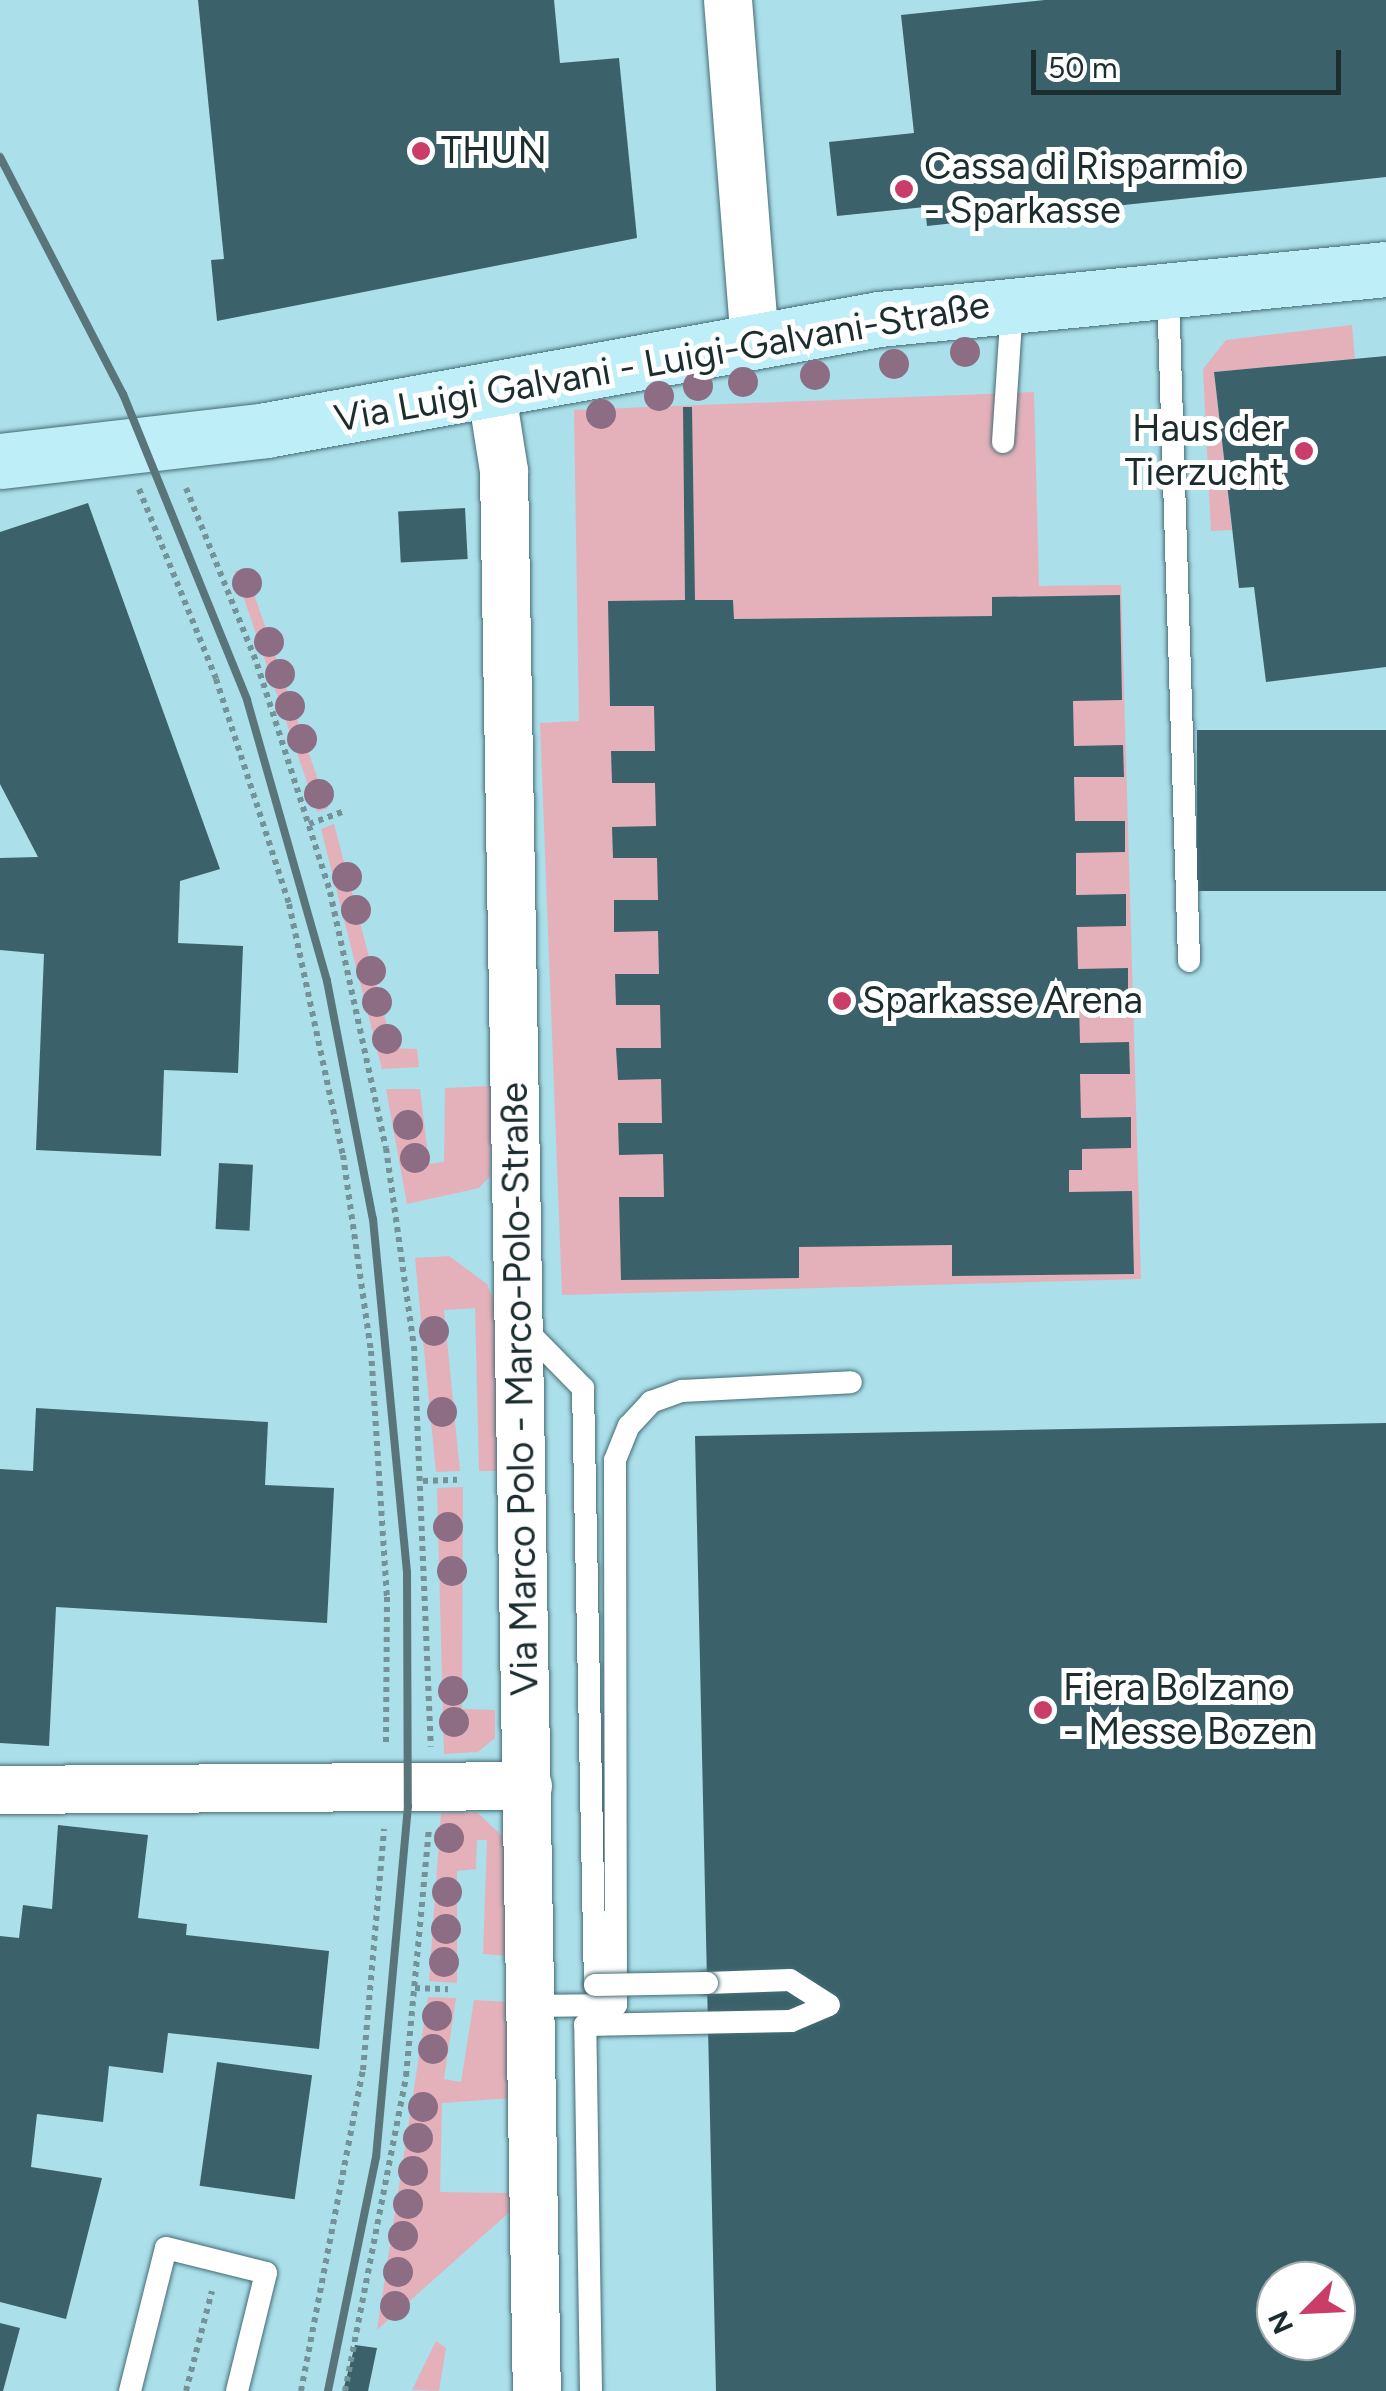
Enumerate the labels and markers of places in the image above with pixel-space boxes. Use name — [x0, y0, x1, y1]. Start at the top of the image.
place label: THUN — [441, 128, 547, 174]
marker: THUN — [410, 140, 432, 162]
place label: Cassa di Risparmio - Sparkasse — [924, 144, 1244, 233]
marker: Cassa di Risparmio - Sparkasse — [893, 178, 915, 200]
place label: Haus der Tierzucht — [1125, 406, 1284, 496]
marker: Haus der Tierzucht — [1293, 440, 1315, 462]
place label: Sparkasse Arena — [862, 978, 1143, 1024]
marker: Sparkasse Arena — [831, 990, 853, 1012]
place label: Fiera Bolzano - Messe Bozen — [1063, 1665, 1313, 1755]
marker: Fiera Bolzano - Messe Bozen — [1032, 1699, 1054, 1721]

